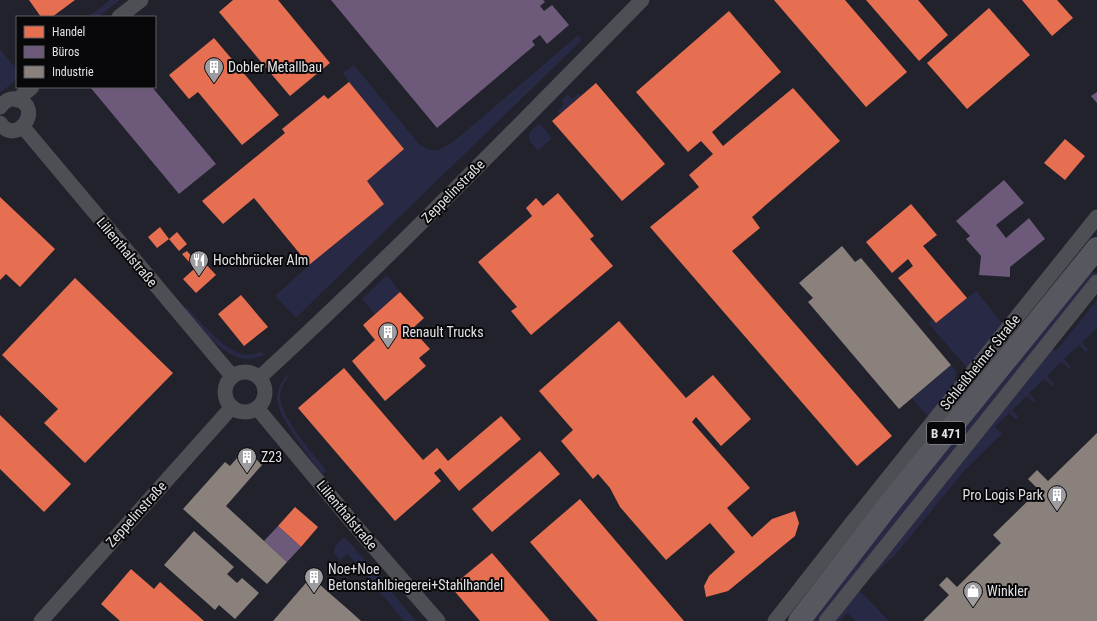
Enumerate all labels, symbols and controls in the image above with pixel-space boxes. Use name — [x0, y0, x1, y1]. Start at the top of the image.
legend — [16, 16, 156, 88]
text: Handel — [52, 25, 85, 39]
text: Büros — [52, 45, 79, 59]
building icon: Dobler Metallbau — [203, 56, 225, 84]
place label: Dobler Metallbau — [228, 59, 322, 75]
text: Industrie — [52, 65, 94, 79]
street label: Zeppelinstraße — [418, 156, 488, 226]
street label: Lilienthalstraße — [93, 214, 161, 290]
restaurant icon: Hochbrücker Alm — [188, 249, 210, 277]
place label: Hochbrücker Alm — [213, 252, 308, 268]
street label: Schleißheimer Straße — [937, 311, 1024, 413]
building icon: Renault Trucks — [377, 321, 399, 349]
place label: Renault Trucks — [402, 324, 484, 340]
road number: B 471 — [927, 422, 965, 444]
building icon: Z23 — [236, 446, 258, 474]
place label: Z23 — [261, 449, 282, 465]
street label: Lilienthalstraße — [313, 477, 381, 553]
street label: Zeppelinstraße — [102, 478, 170, 550]
building icon: Pro Logis Park — [1046, 484, 1068, 512]
place label: Pro Logis Park — [963, 487, 1044, 503]
place label: Noe+Noe Betonstahlbiegerei+Stahlhandel — [328, 561, 503, 593]
building icon: Noe+Noe Betonstahlbiegerei+Stahlhandel — [303, 566, 325, 594]
shop icon: Winkler — [962, 580, 984, 608]
place label: Winkler — [987, 583, 1028, 599]

